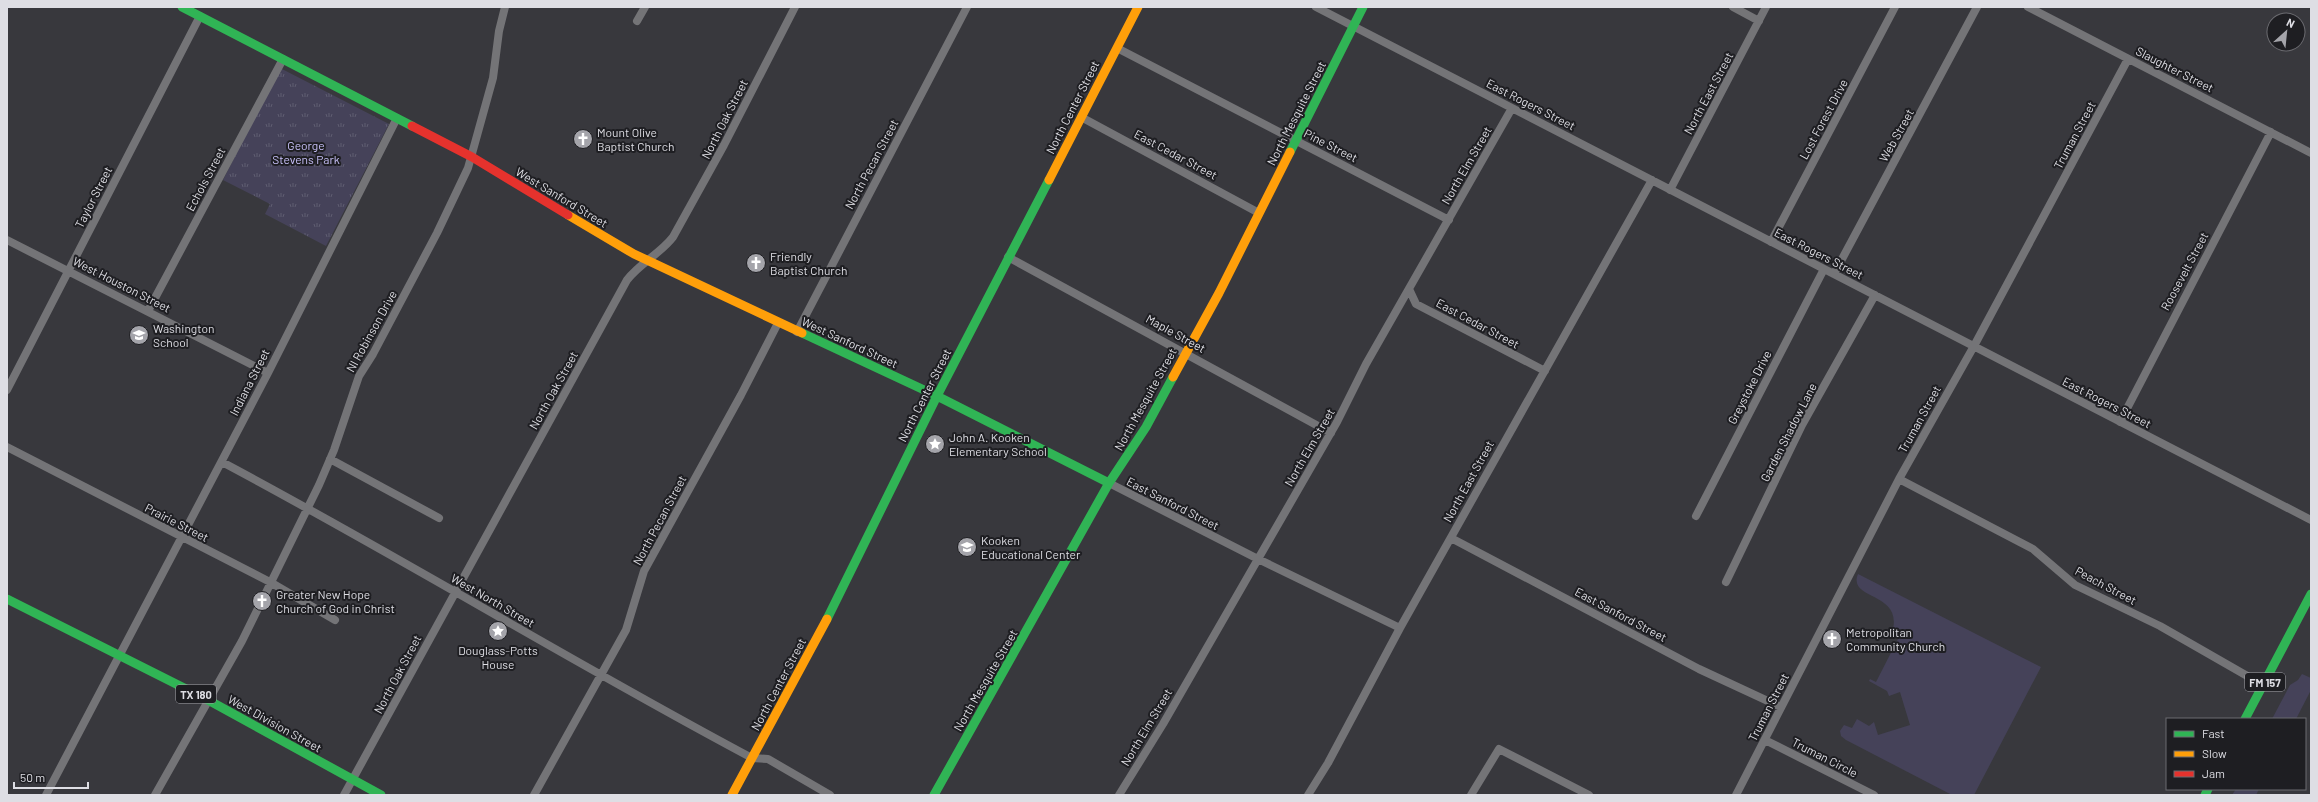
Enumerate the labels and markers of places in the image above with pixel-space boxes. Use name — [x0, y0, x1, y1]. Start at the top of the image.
place label: Mount Olive Baptist Church — [597, 125, 674, 153]
church icon: Mount Olive Baptist Church — [572, 128, 594, 150]
place label: Friendly Baptist Church — [770, 249, 847, 277]
church icon: Friendly Baptist Church — [745, 252, 767, 274]
place label: Washington School — [153, 321, 214, 349]
school or university icon: Washington School — [128, 324, 150, 346]
place label: John A. Kooken Elementary School — [949, 430, 1047, 458]
place icon: John A. Kooken Elementary School — [924, 433, 946, 455]
place label: Kooken Educational Center — [981, 533, 1081, 561]
school or university icon: Kooken Educational Center — [956, 536, 978, 558]
place label: Greater New Hope Church of God in Christ — [276, 587, 395, 615]
church icon: Greater New Hope Church of God in Christ — [251, 590, 273, 612]
place icon: Douglass-Potts House — [487, 620, 509, 642]
place label: Metropolitan Community Church — [1846, 625, 1945, 653]
church icon: Metropolitan Community Church — [1821, 628, 1843, 650]
place label: Douglass-Potts House — [458, 643, 538, 671]

